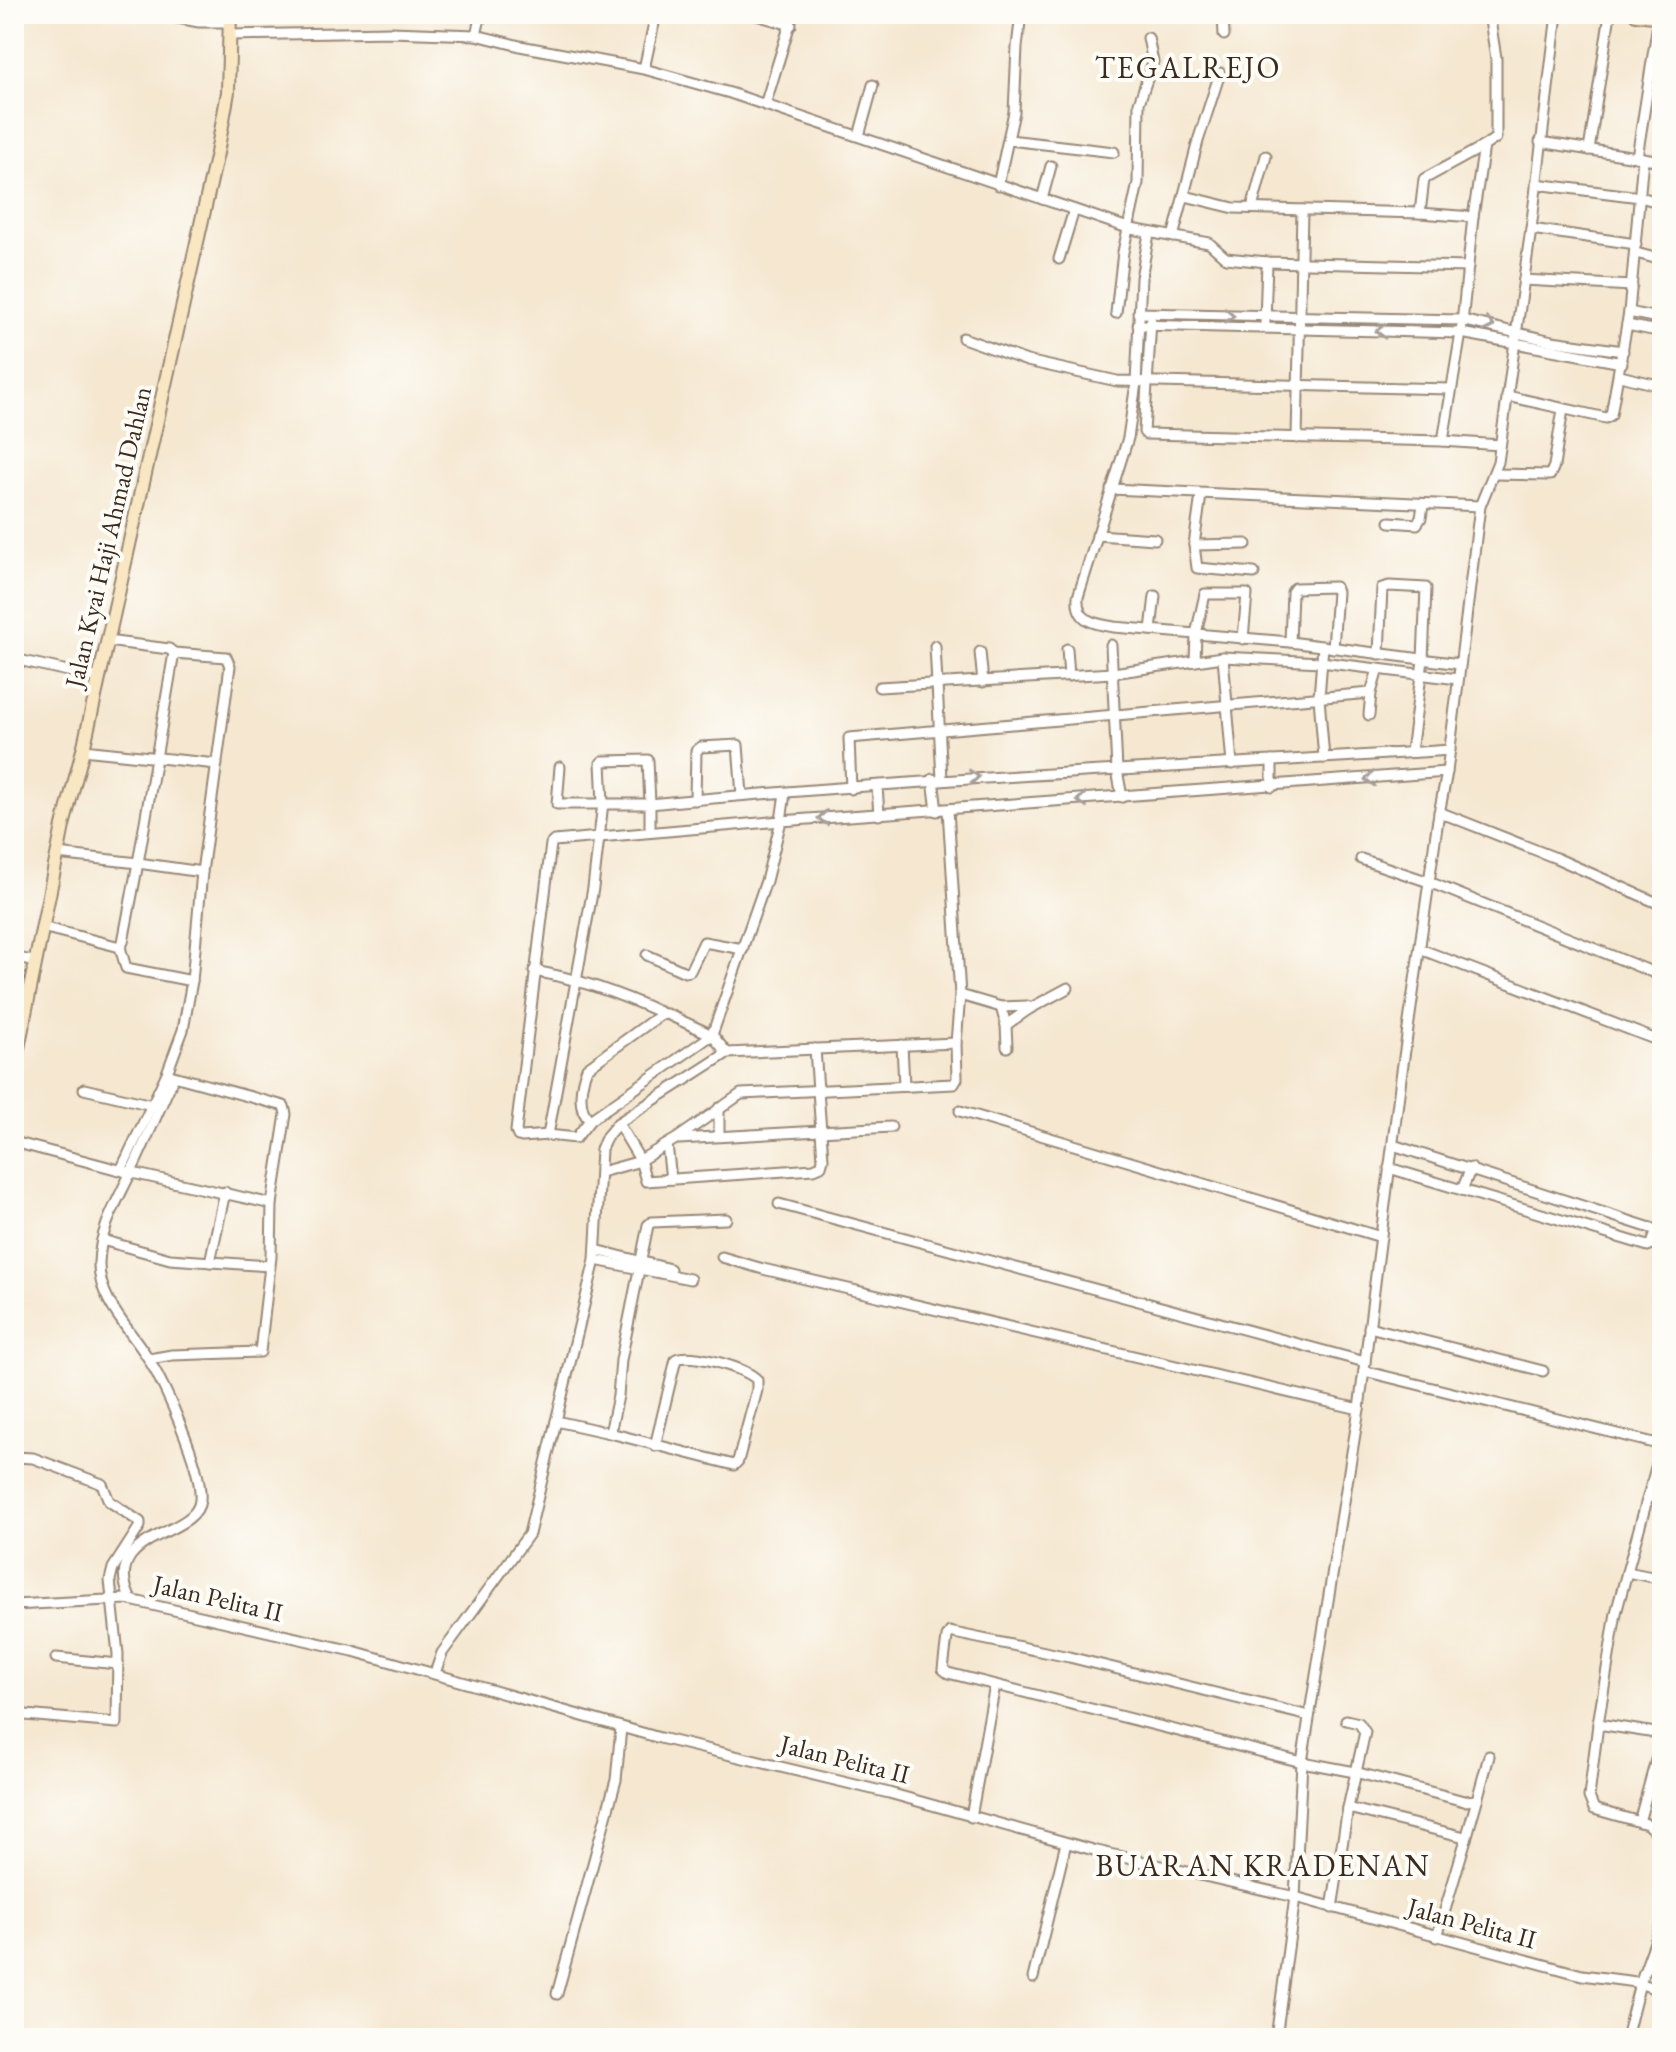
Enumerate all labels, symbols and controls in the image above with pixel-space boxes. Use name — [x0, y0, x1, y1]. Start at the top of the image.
district label: TEGALREJO — [1095, 48, 1281, 87]
one-way arrow — [1223, 308, 1236, 325]
one-way arrow — [1481, 316, 1495, 333]
one-way arrow — [1374, 322, 1387, 340]
street label: Jalan Kyai Haji Ahmad Dahlan — [56, 383, 159, 693]
one-way arrow — [968, 769, 981, 786]
one-way arrow — [1363, 770, 1376, 787]
one-way arrow — [1076, 791, 1089, 808]
one-way arrow — [816, 809, 829, 826]
street label: Jalan Pelita II — [148, 1566, 286, 1629]
street label: Jalan Pelita II — [775, 1726, 913, 1791]
district label: BUARAN KRADENAN — [1095, 1846, 1431, 1885]
street label: Jalan Pelita II — [1402, 1889, 1540, 1957]

